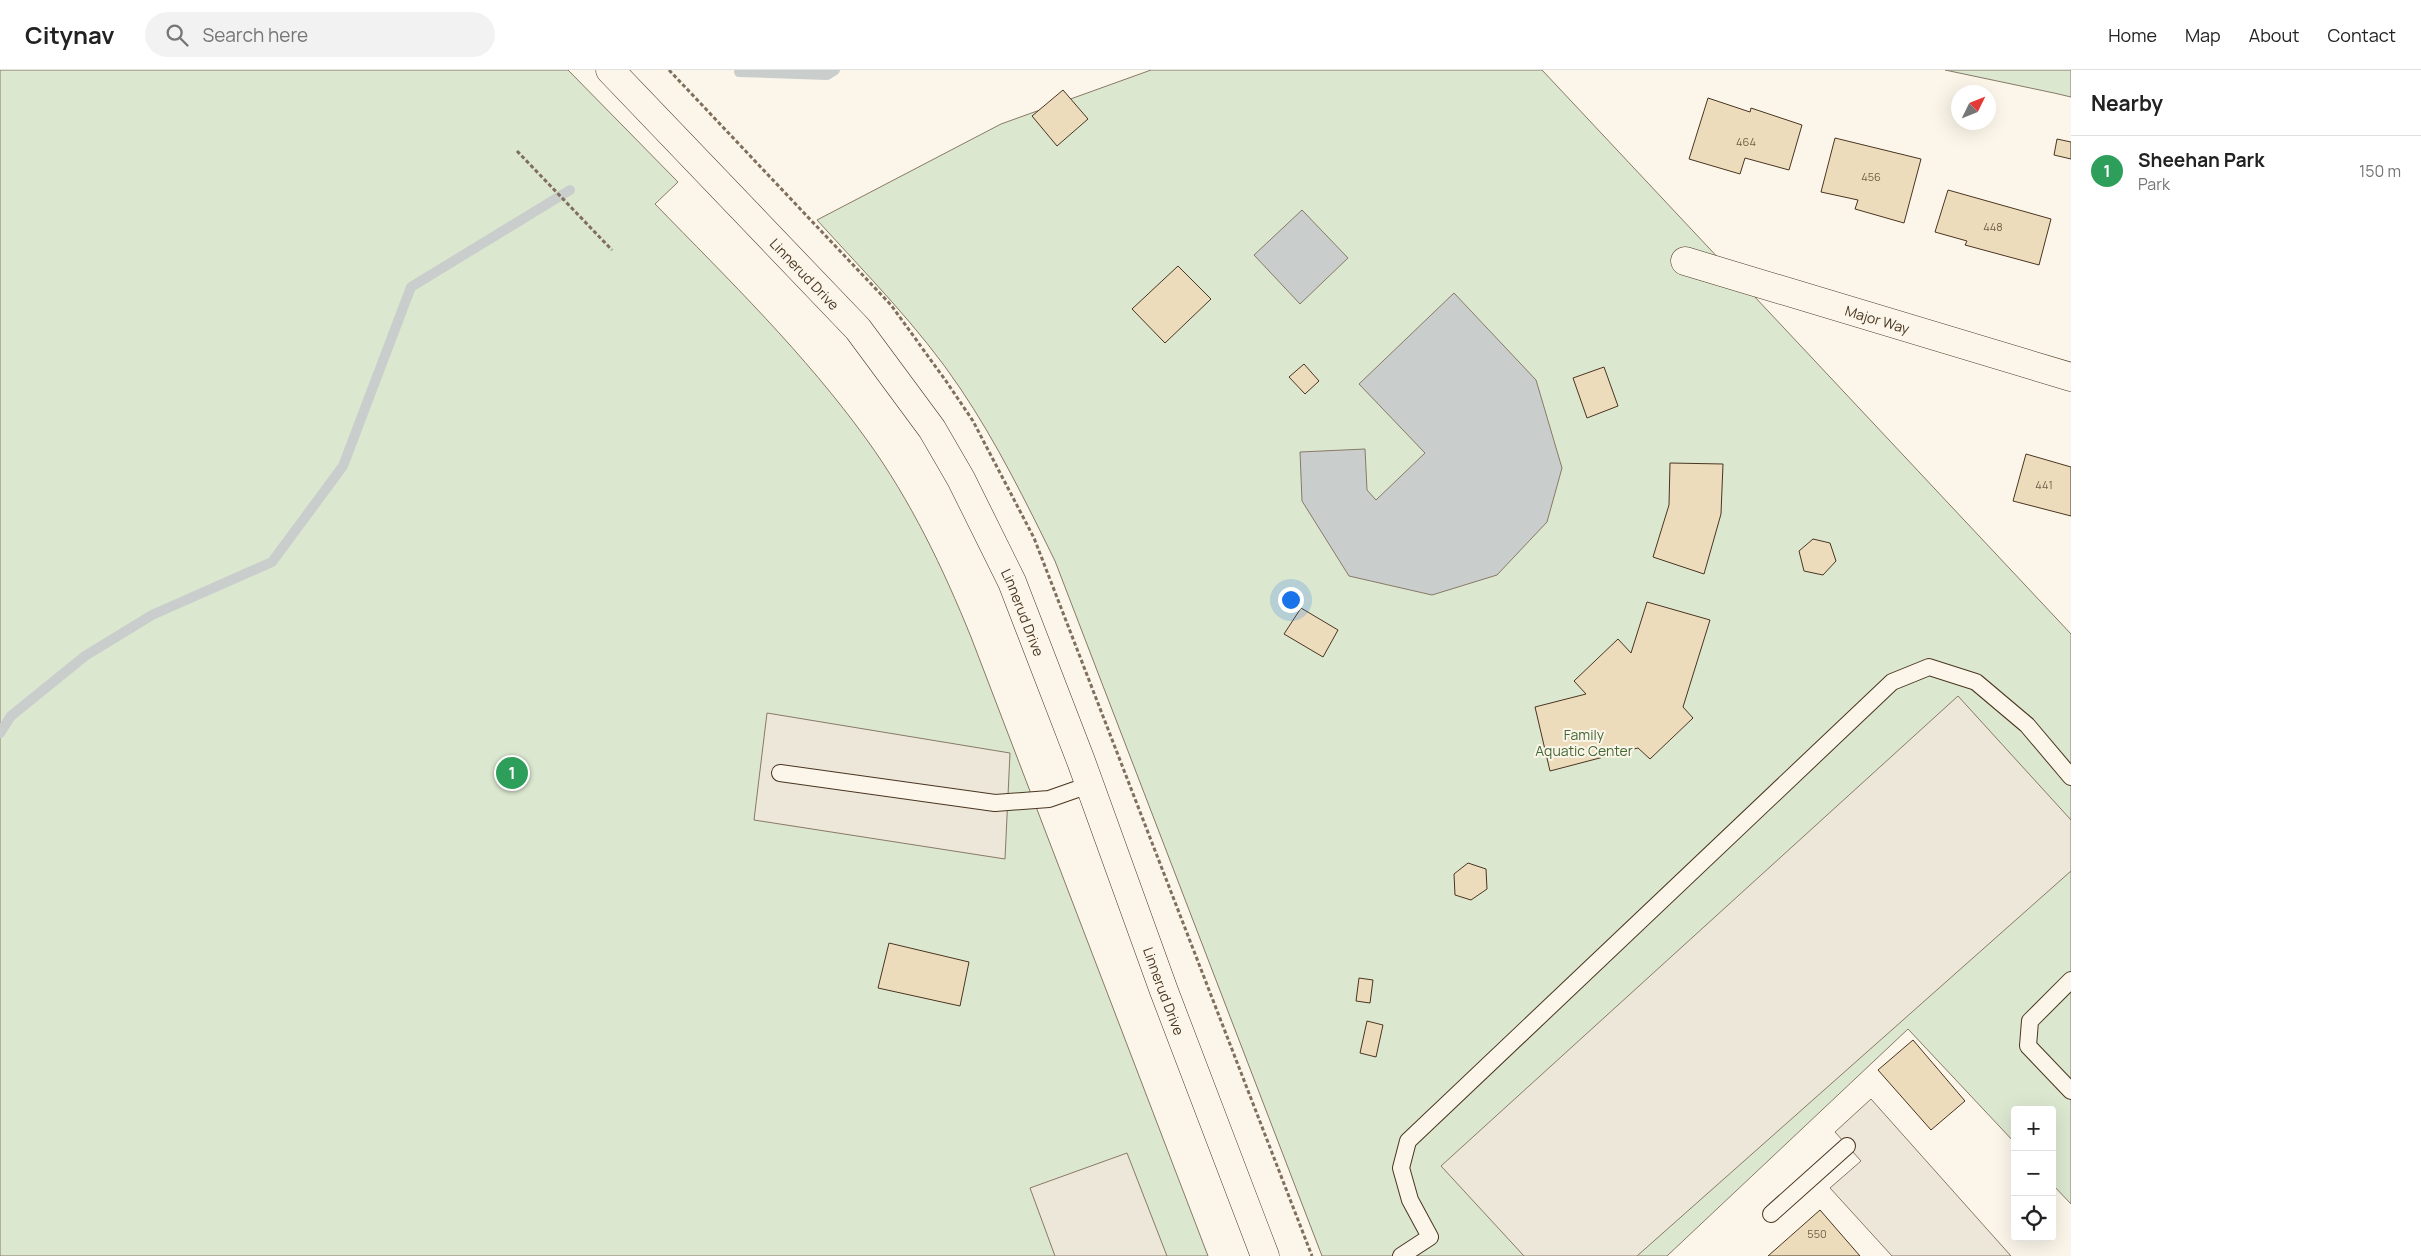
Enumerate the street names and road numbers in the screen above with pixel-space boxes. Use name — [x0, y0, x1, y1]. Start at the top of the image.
street label: Linnerud Drive — [766, 234, 844, 314]
street label: Major Way — [1843, 300, 1913, 338]
street label: Linnerud Drive — [997, 565, 1049, 659]
street label: Linnerud Drive — [1139, 944, 1189, 1038]

